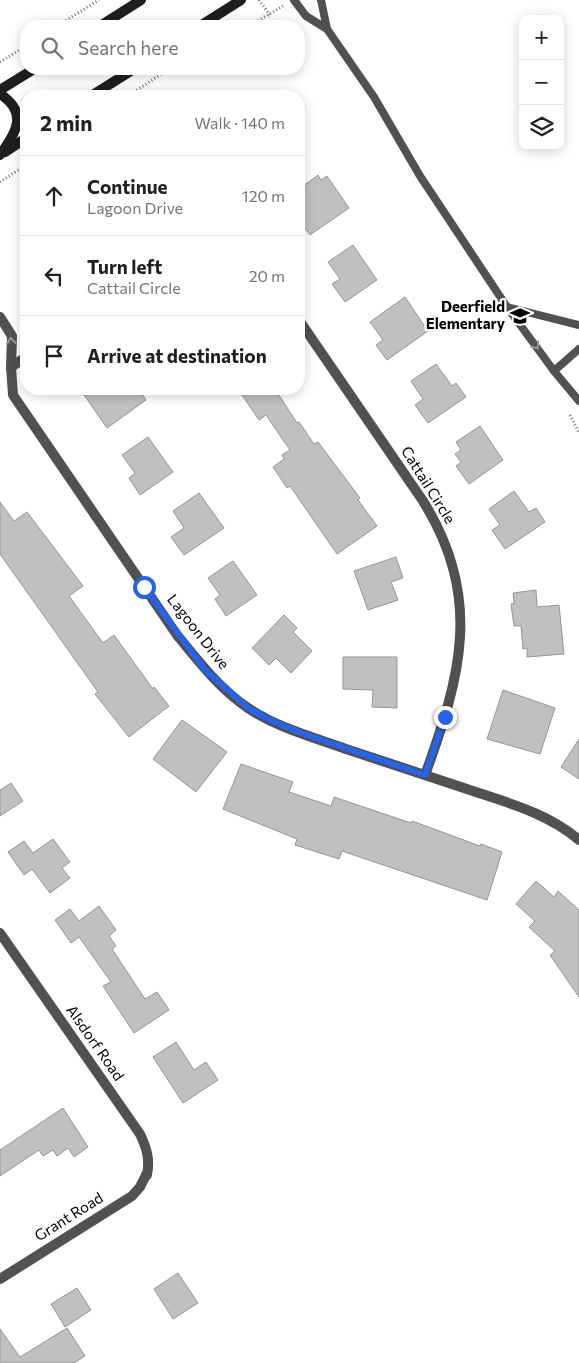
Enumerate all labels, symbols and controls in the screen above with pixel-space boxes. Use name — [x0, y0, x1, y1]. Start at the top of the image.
map controls — [519, 15, 564, 150]
button: + — [519, 15, 564, 60]
search box — [20, 20, 305, 75]
icon: search — [38, 34, 66, 62]
text: Search here — [78, 36, 178, 59]
button: − — [519, 60, 564, 105]
button: layers — [519, 105, 564, 150]
text: 2 min — [40, 110, 92, 135]
text: Walk · 140 m — [195, 113, 285, 132]
text: Continue — [87, 175, 167, 198]
icon: ahead — [40, 182, 68, 210]
text: 120 m — [242, 186, 285, 205]
text: Lagoon Drive — [87, 198, 183, 217]
text: Turn left — [87, 255, 162, 278]
icon: left — [40, 262, 68, 290]
text: 20 m — [249, 266, 285, 285]
text: Cattail Circle — [87, 278, 181, 297]
place label: Deerfield Elementary — [426, 297, 506, 332]
school or university icon: Deerfield Elementary — [509, 305, 531, 327]
one-way arrow — [6, 336, 17, 344]
one-way arrow — [530, 341, 539, 350]
icon: arrive — [40, 342, 68, 370]
text: Arrive at destination — [87, 344, 267, 367]
street label: Cattail Circle — [398, 442, 460, 527]
route start — [133, 576, 156, 599]
street label: Lagoon Drive — [164, 590, 234, 672]
route end — [434, 706, 457, 729]
street label: Alsdorf Road — [63, 1001, 129, 1084]
street label: Grant Road — [31, 1188, 106, 1244]

